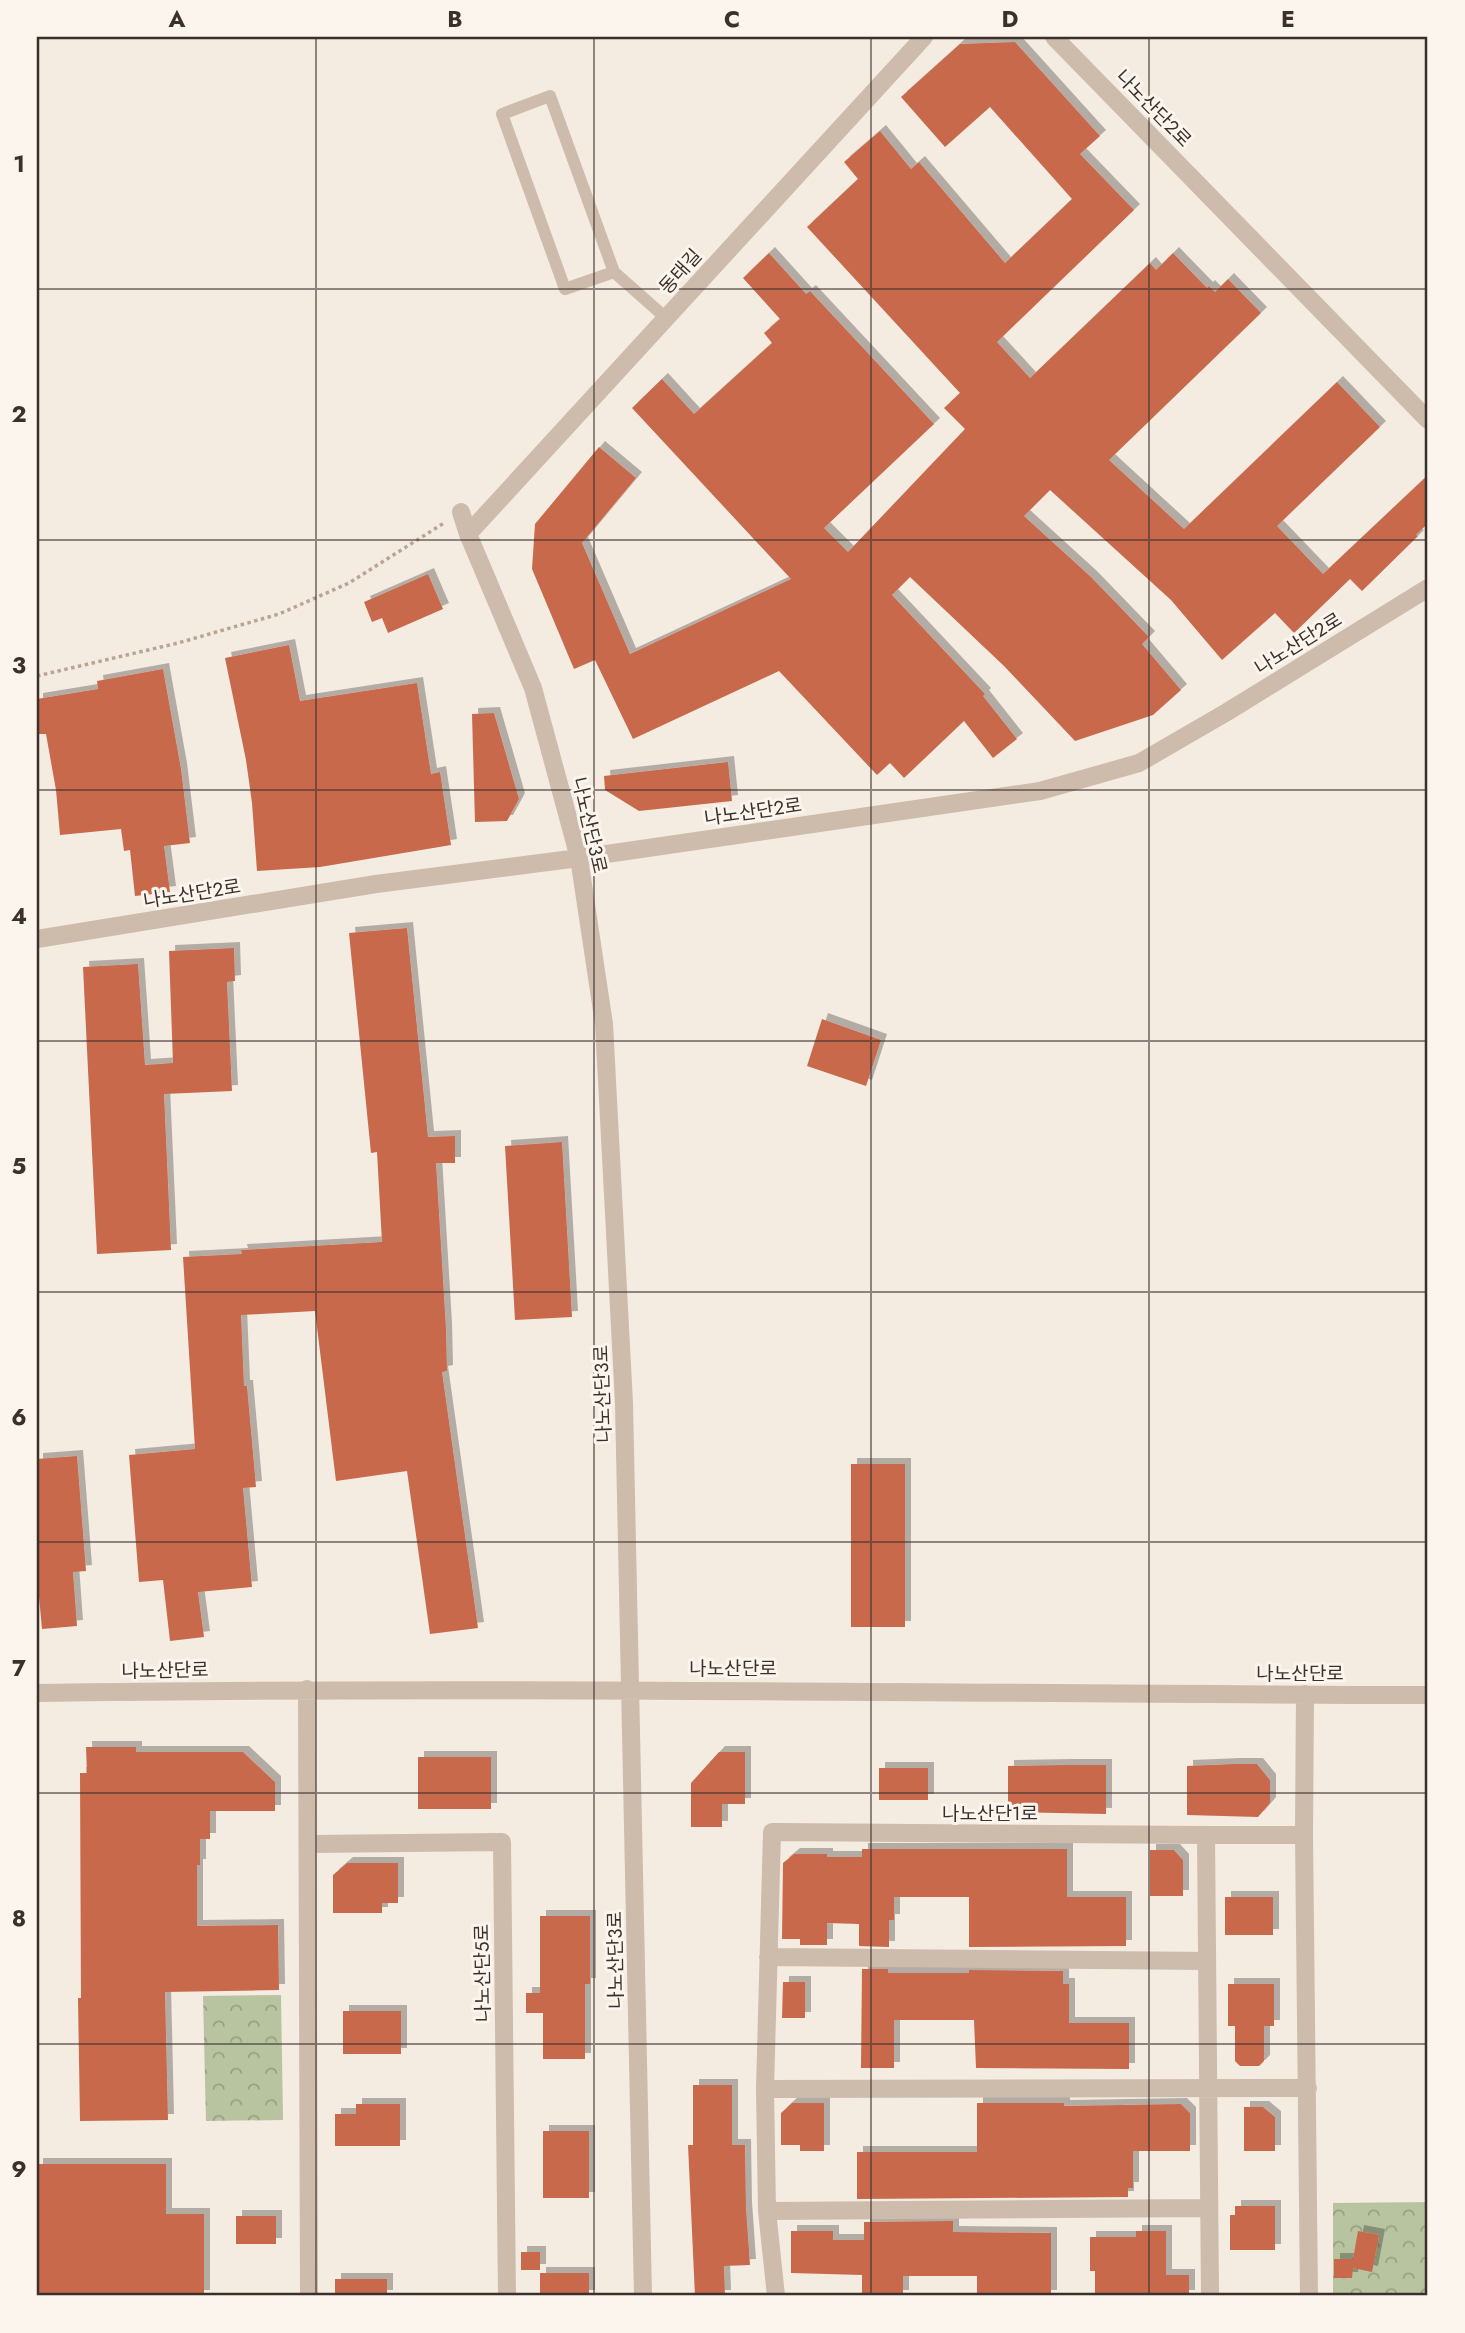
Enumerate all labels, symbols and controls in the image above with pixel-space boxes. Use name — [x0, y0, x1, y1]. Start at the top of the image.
text: A — [168, 2, 186, 36]
text: B — [447, 2, 463, 36]
text: C — [724, 2, 740, 36]
text: D — [1002, 2, 1019, 36]
text: E — [1281, 2, 1295, 36]
street label: 나노산단2로 — [1110, 64, 1197, 153]
text: 1 — [13, 147, 25, 181]
street label: 동태길 — [653, 243, 708, 300]
text: 2 — [11, 397, 27, 431]
street label: 나노산단2로 — [1249, 606, 1347, 681]
text: 3 — [12, 648, 26, 682]
street label: 나노산단3로 — [565, 774, 614, 876]
street label: 나노산단2로 — [703, 791, 804, 832]
street label: 나노산단2로 — [141, 872, 243, 915]
text: 4 — [11, 899, 27, 933]
text: 5 — [12, 1149, 26, 1183]
street label: 나노산단3로 — [587, 1345, 618, 1443]
text: 6 — [11, 1400, 27, 1434]
text: 7 — [12, 1651, 26, 1685]
street label: 나노산단로 — [689, 1655, 777, 1682]
street label: 나노산단로 — [121, 1656, 209, 1685]
street label: 나노산단로 — [1256, 1660, 1344, 1687]
street label: 나노산단1로 — [942, 1800, 1038, 1827]
text: 8 — [12, 1901, 26, 1935]
street label: 나노산단3로 — [601, 1911, 630, 2009]
street label: 나노산단5로 — [468, 1924, 497, 2022]
text: 9 — [11, 2152, 27, 2186]

